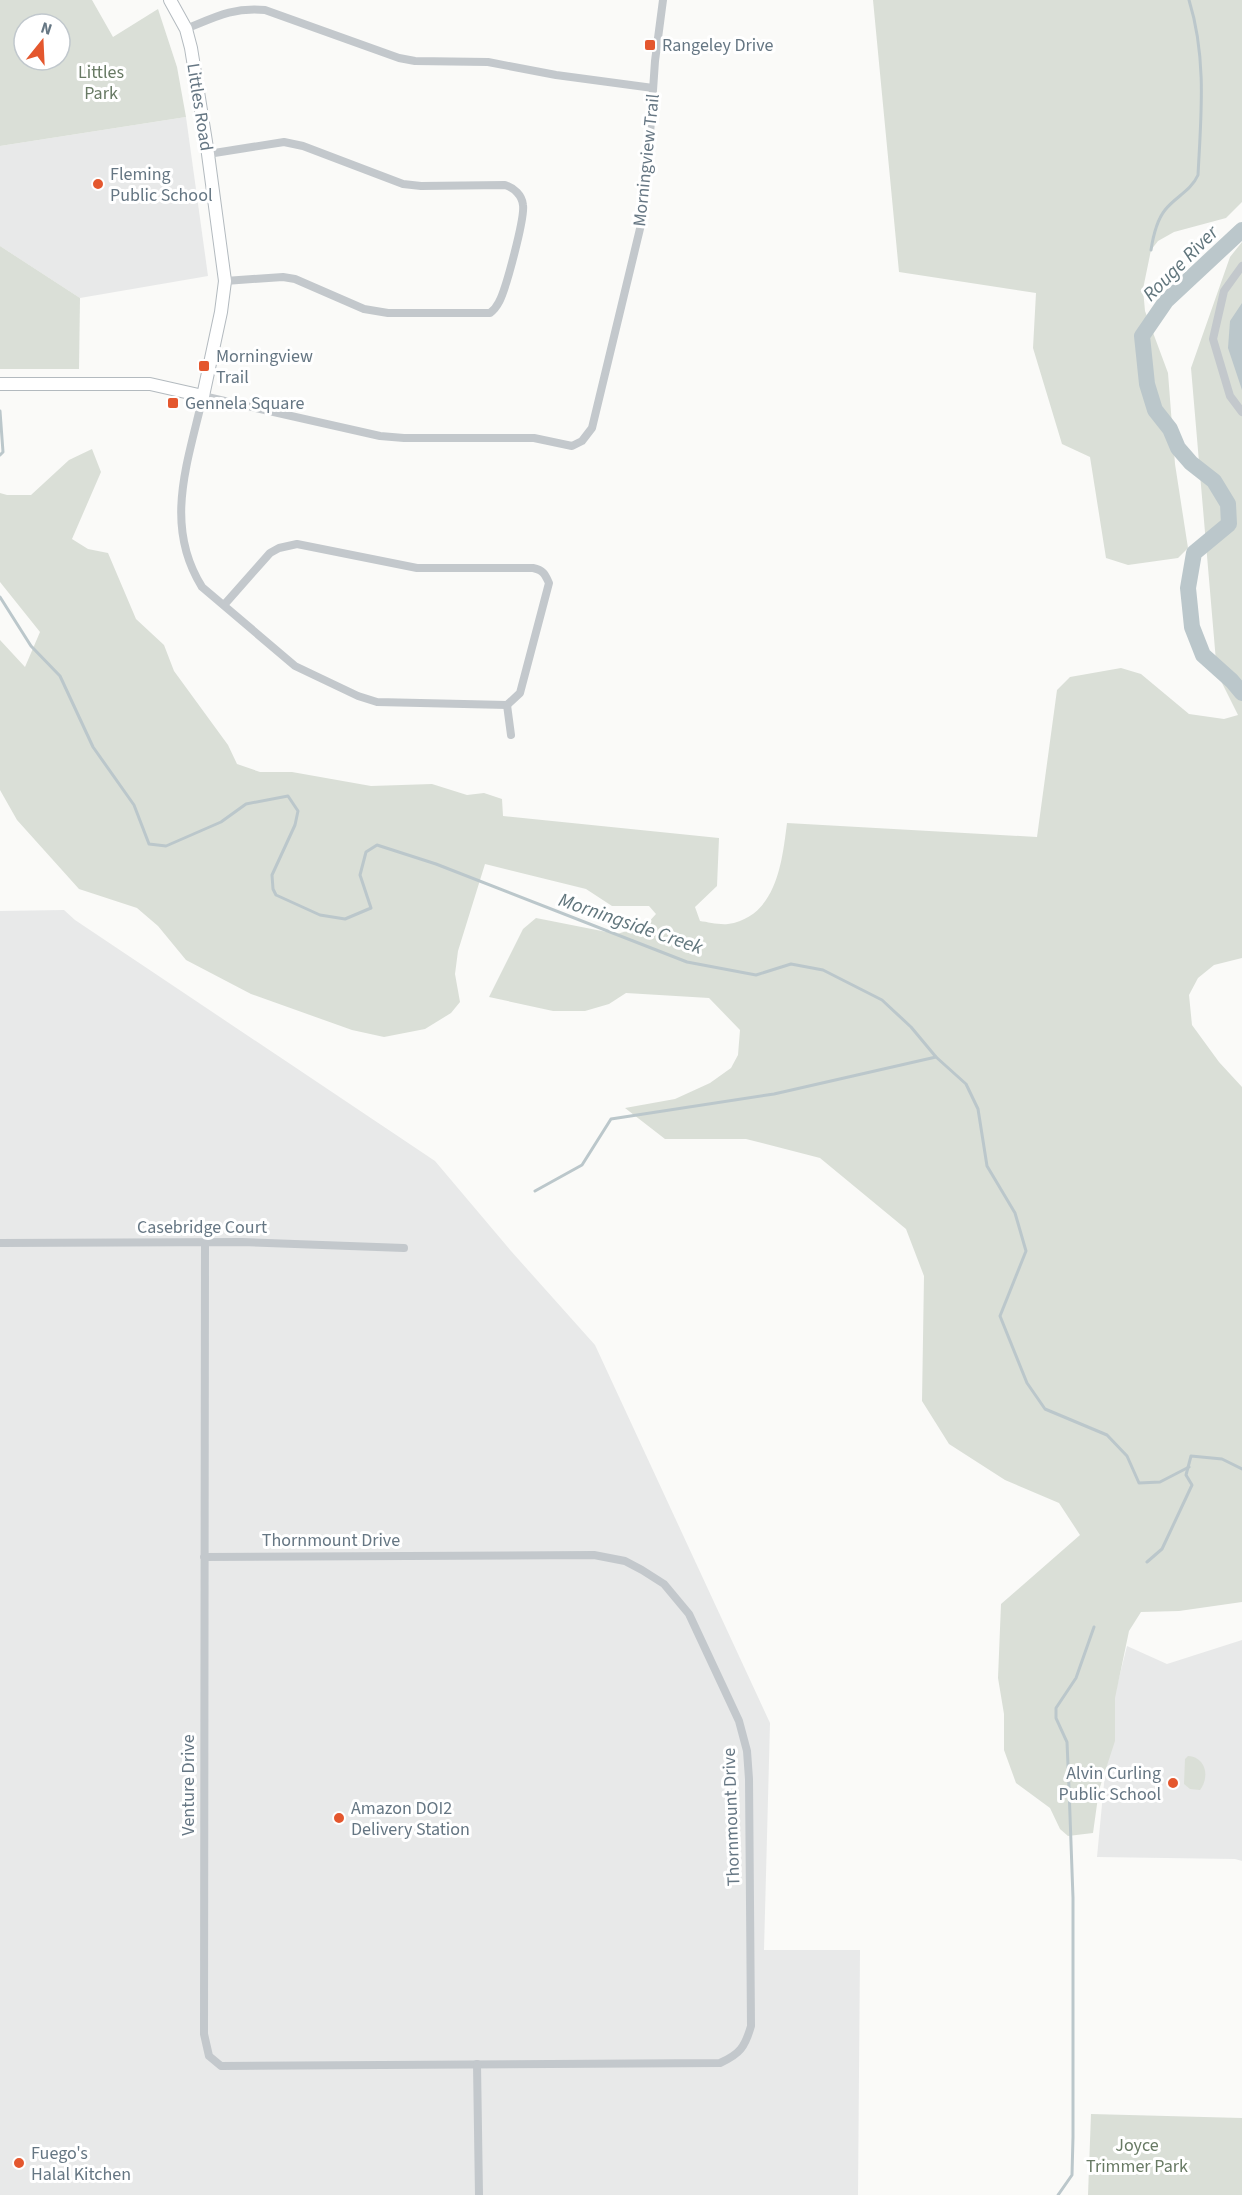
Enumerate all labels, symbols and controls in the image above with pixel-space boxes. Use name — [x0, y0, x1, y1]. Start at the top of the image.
north arrow — [12, 12, 72, 72]
text: N — [38, 17, 55, 41]
place label: Rangeley Drive — [662, 33, 774, 58]
marker: Rangeley Drive — [643, 38, 657, 52]
park label: Littles Park — [78, 60, 124, 106]
street label: Littles Road — [180, 62, 219, 153]
street label: Morningview Trail — [627, 92, 666, 228]
place label: Fleming Public School — [110, 162, 212, 208]
marker: Fleming Public School — [91, 177, 105, 191]
water label: Rouge River — [1137, 219, 1226, 308]
place label: Morningview Trail — [216, 344, 313, 390]
marker: Morningview Trail — [197, 359, 211, 373]
place label: Gennela Square — [185, 391, 304, 416]
marker: Gennela Square — [166, 396, 180, 410]
water label: Morningside Creek — [555, 886, 707, 962]
street label: Casebridge Court — [137, 1215, 267, 1240]
street label: Thornmount Drive — [262, 1528, 400, 1553]
street label: Venture Drive — [176, 1734, 201, 1836]
street label: Thornmount Drive — [717, 1747, 746, 1887]
place label: Alvin Curling Public School — [1059, 1761, 1161, 1807]
marker: Alvin Curling Public School — [1166, 1776, 1180, 1790]
place label: Amazon DOI2 Delivery Station — [351, 1796, 470, 1842]
marker: Amazon DOI2 Delivery Station — [332, 1811, 346, 1825]
park label: Joyce Trimmer Park — [1086, 2133, 1188, 2179]
place label: Fuego's Halal Kitchen — [31, 2141, 131, 2187]
marker: Fuego's Halal Kitchen — [12, 2156, 26, 2170]

